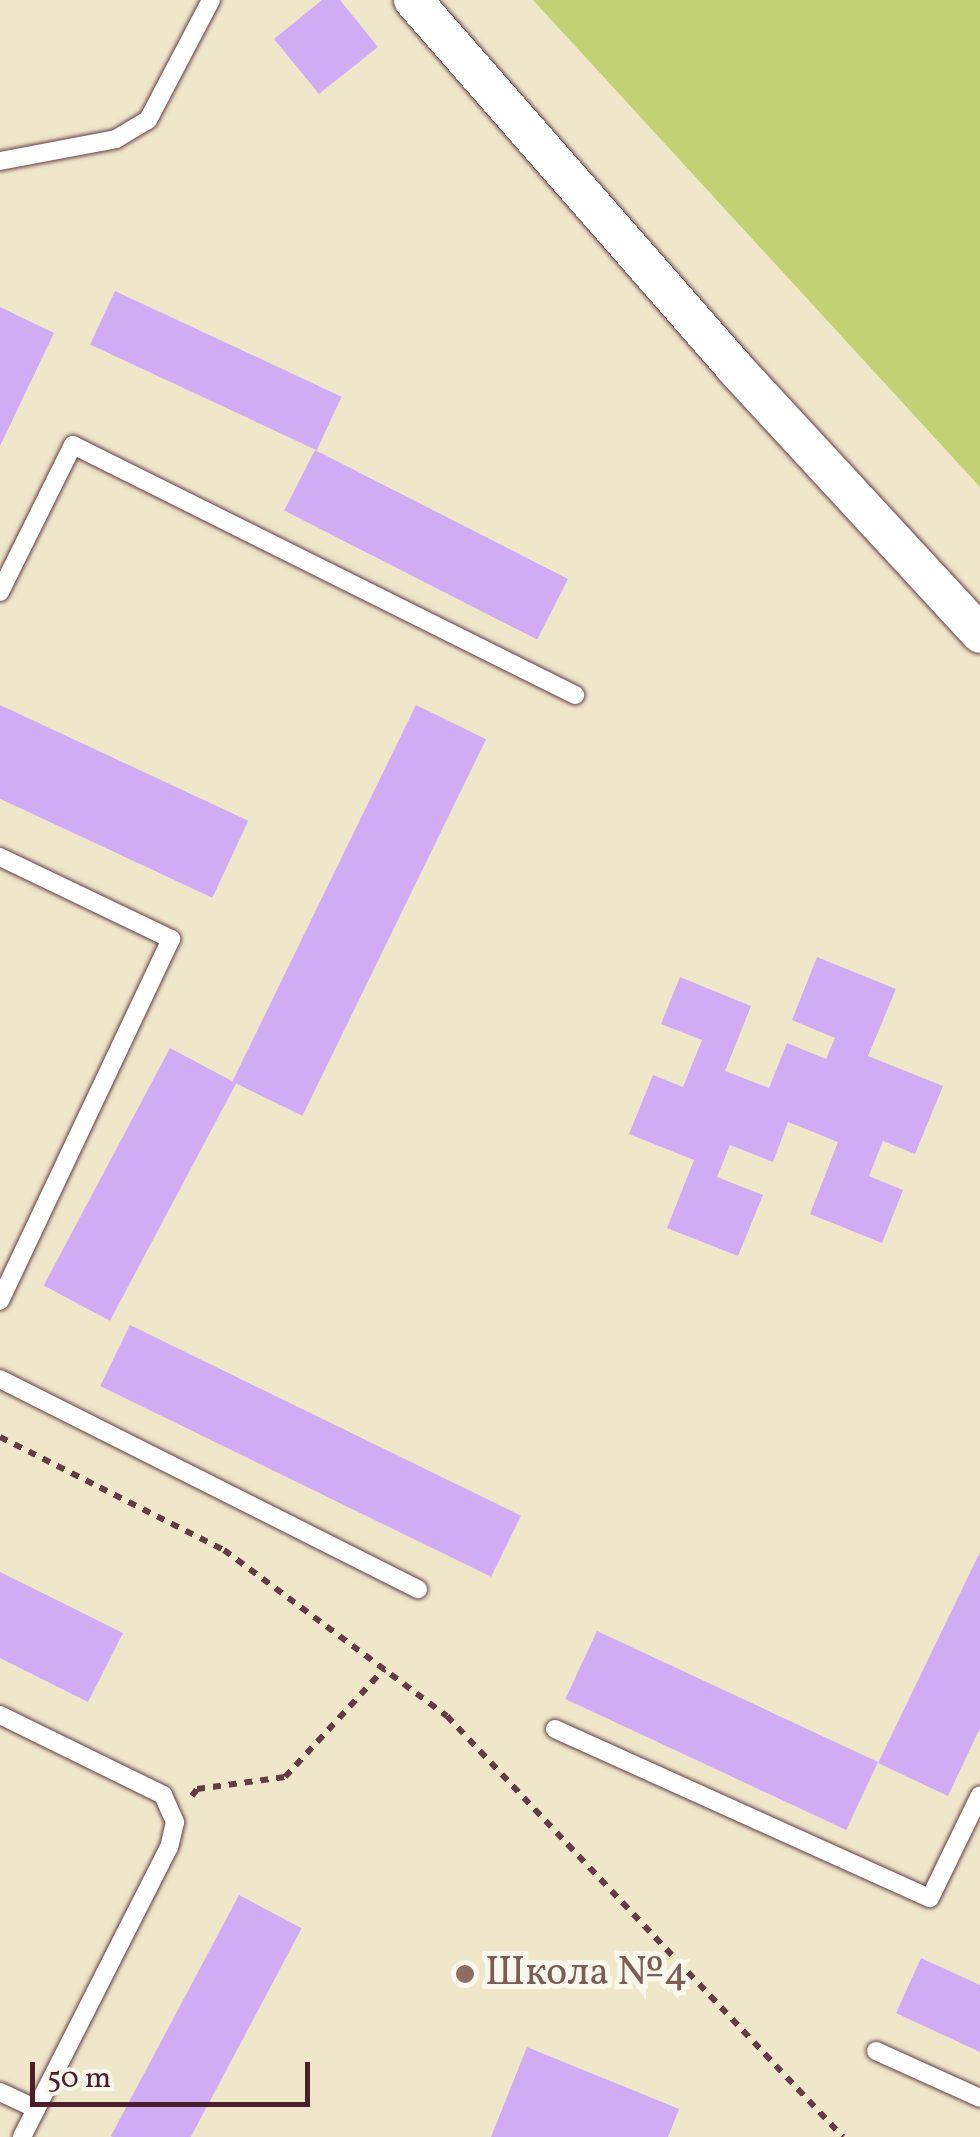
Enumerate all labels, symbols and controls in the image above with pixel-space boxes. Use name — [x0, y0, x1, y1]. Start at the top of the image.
place label: Школа №4 — [485, 1950, 688, 1998]
marker: Школа №4 — [454, 1963, 476, 1985]
scale bar — [35, 2042, 315, 2104]
text: 50 m — [47, 2058, 111, 2100]

